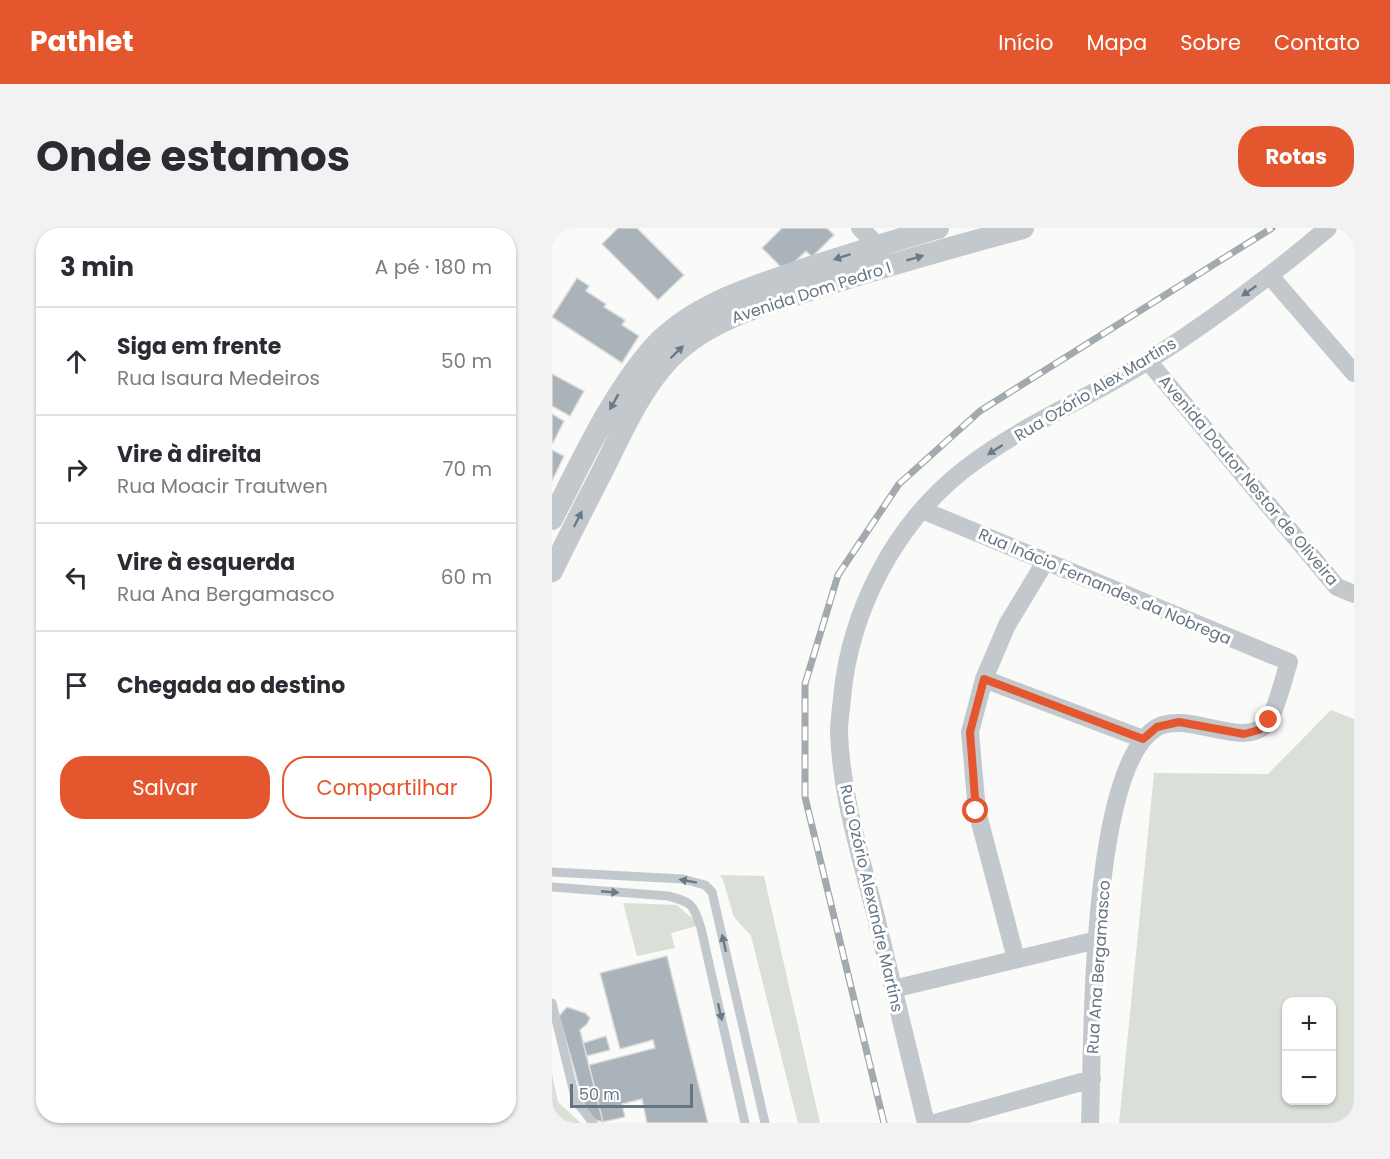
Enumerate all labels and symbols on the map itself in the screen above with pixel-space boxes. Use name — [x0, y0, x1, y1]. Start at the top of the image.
one-way arrow — [832, 253, 850, 263]
one-way arrow — [906, 253, 924, 262]
street label: Avenida Dom Pedro I — [728, 256, 894, 329]
one-way arrow — [1241, 285, 1257, 296]
street label: Rua Ozório Alex Martins — [1010, 332, 1180, 447]
one-way arrow — [670, 346, 684, 360]
street label: Avenida Doutor Nestor de Oliveira — [1153, 370, 1344, 591]
one-way arrow — [609, 394, 619, 411]
one-way arrow — [987, 444, 1003, 455]
one-way arrow — [573, 510, 582, 527]
street label: Rua Inácio Fernandes da Nobrega — [975, 523, 1235, 650]
route end — [1255, 706, 1281, 732]
street label: Rua Ozório Alexandre Martins — [834, 782, 909, 1014]
route start — [962, 797, 988, 823]
one-way arrow — [678, 876, 697, 885]
street label: Rua Ana Bergamasco — [1081, 879, 1116, 1055]
one-way arrow — [601, 887, 620, 897]
one-way arrow — [719, 933, 728, 952]
one-way arrow — [716, 1003, 725, 1022]
scale bar — [570, 1081, 693, 1108]

